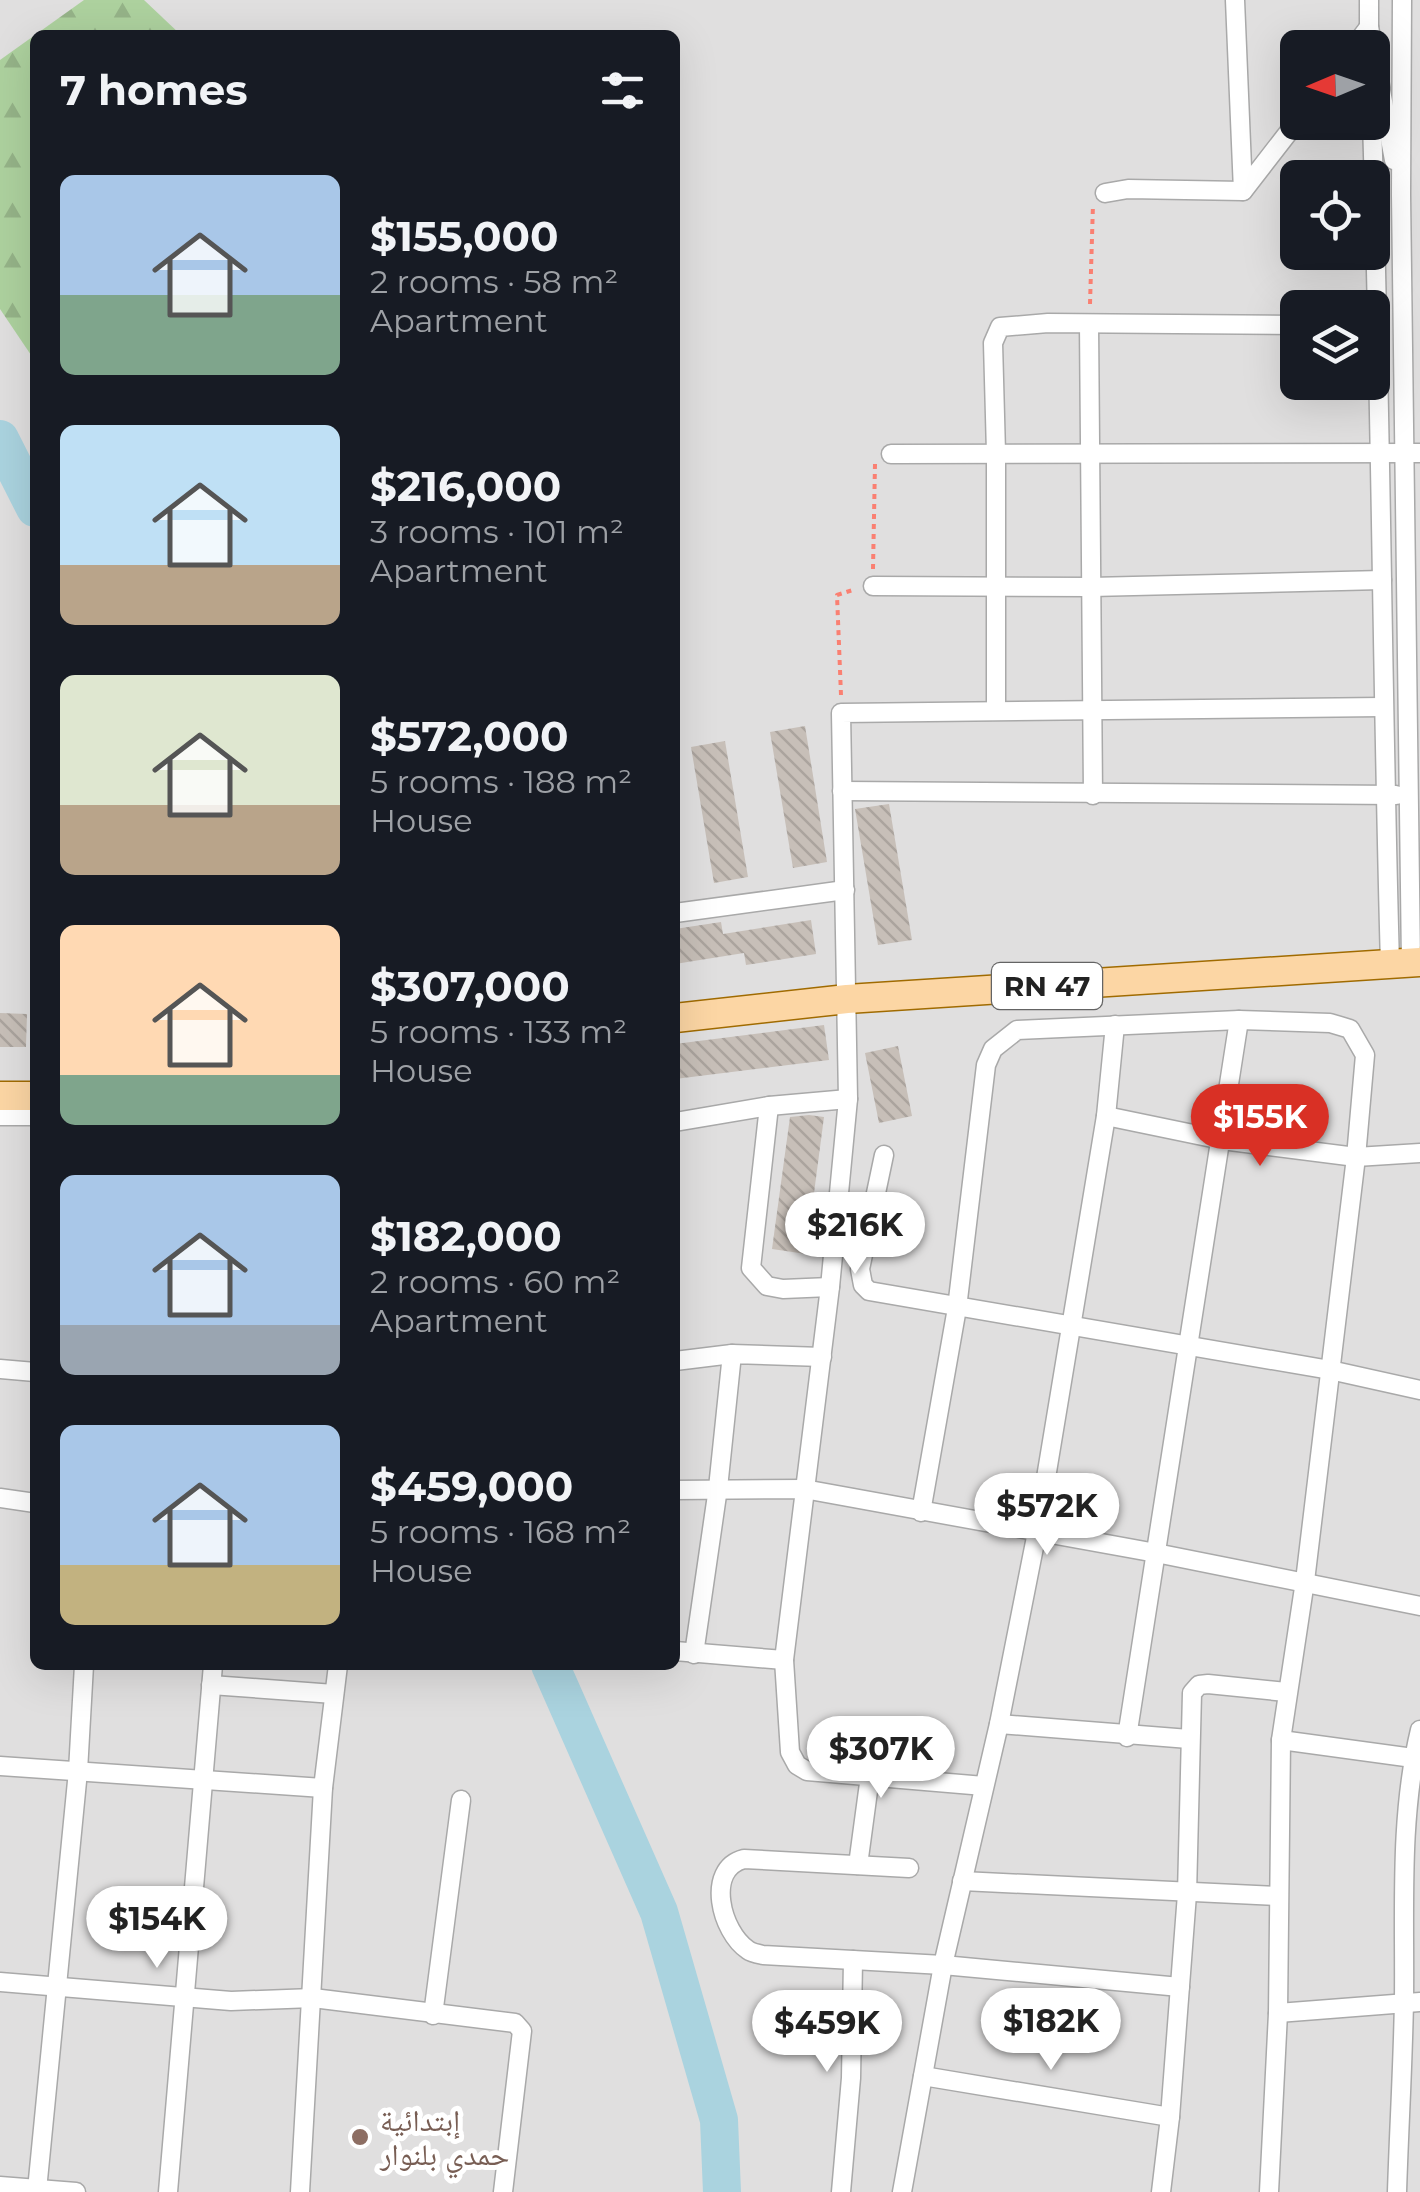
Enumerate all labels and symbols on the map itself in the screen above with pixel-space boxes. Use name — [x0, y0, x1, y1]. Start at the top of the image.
north arrow — [1280, 30, 1390, 140]
road number: RN 47 — [992, 963, 1102, 1009]
pin: $155K — [1190, 1084, 1330, 1169]
pin: $216K — [785, 1192, 925, 1277]
pin: $572K — [977, 1473, 1117, 1558]
pin: $307K — [811, 1716, 951, 1801]
pin: $154K — [87, 1886, 227, 1971]
pin: $182K — [981, 1988, 1121, 2073]
pin: $459K — [757, 1990, 897, 2075]
place label: إبتدائية حمدي بلنوار — [379, 2102, 509, 2178]
marker: إبتدائية حمدي بلنوار — [349, 2126, 371, 2148]

